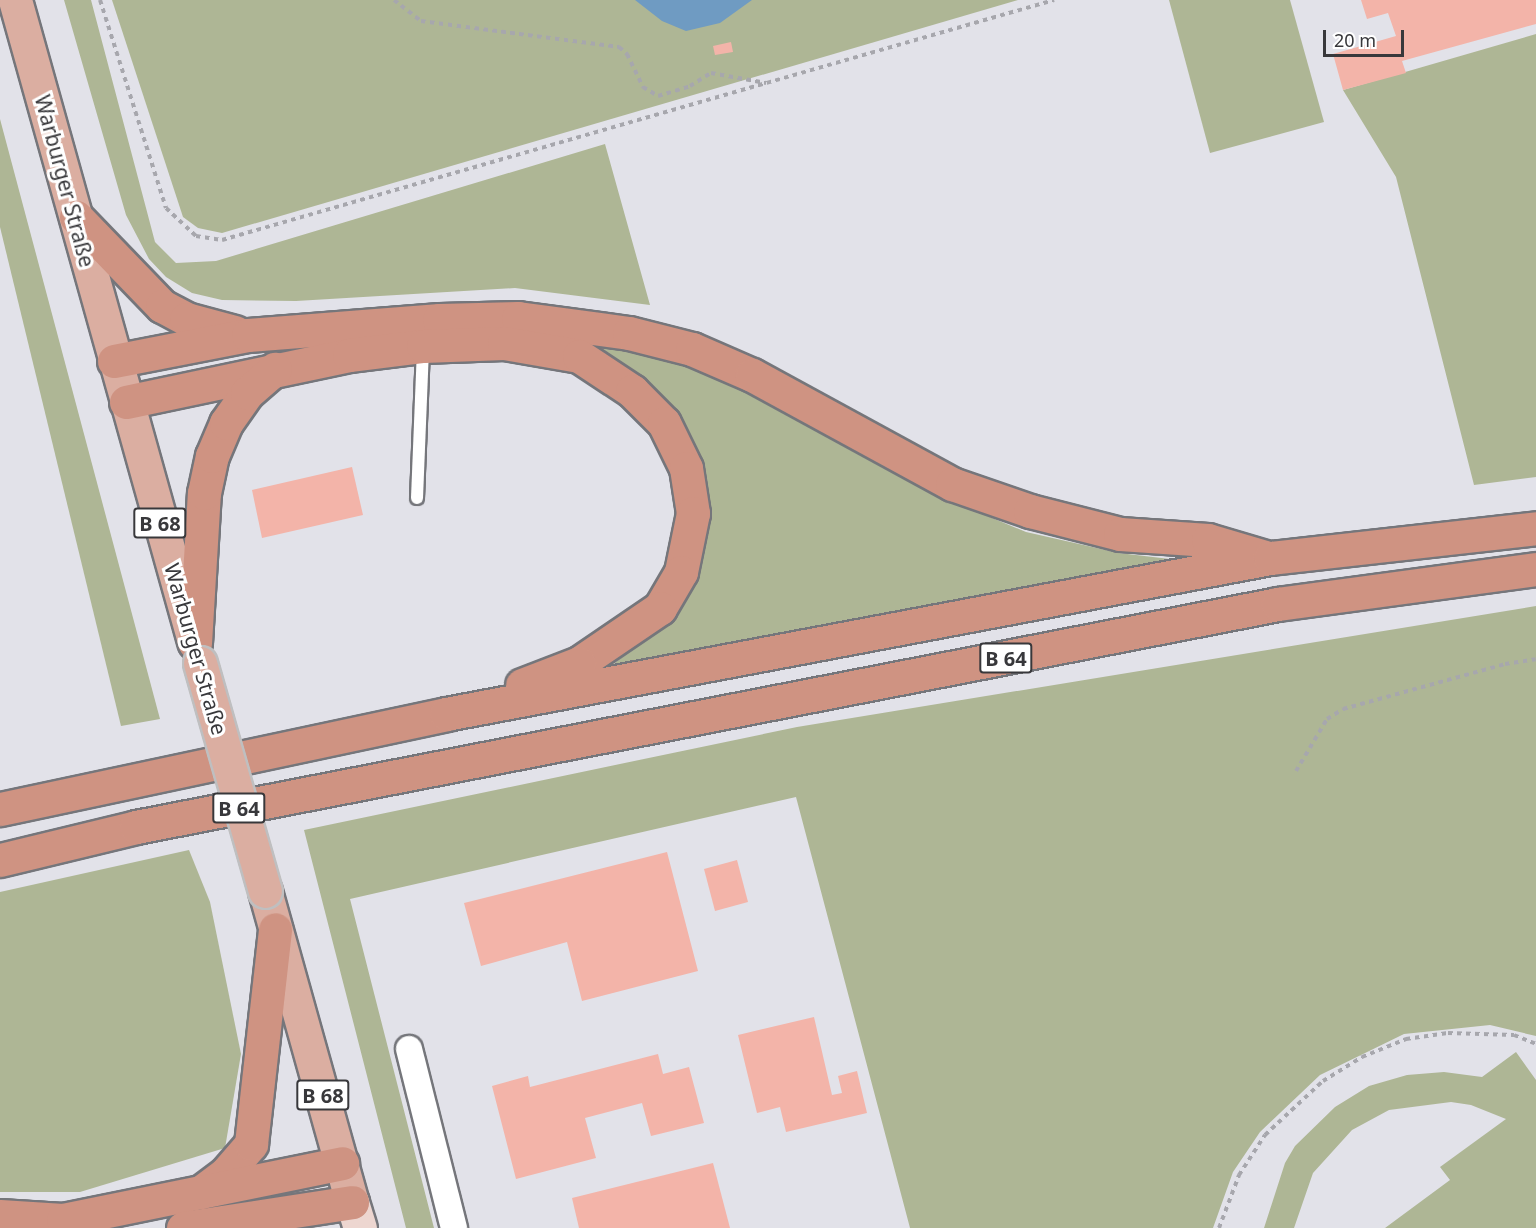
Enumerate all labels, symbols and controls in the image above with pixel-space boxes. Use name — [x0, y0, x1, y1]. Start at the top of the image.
scale bar — [1326, 18, 1407, 56]
text: 20 m — [1334, 28, 1376, 52]
street label: Warburger Straße — [30, 92, 100, 270]
road number: B 68 — [133, 506, 187, 540]
street label: Warburger Straße — [159, 560, 233, 738]
road number: B 64 — [979, 641, 1033, 675]
road number: B 64 — [212, 791, 266, 825]
road number: B 68 — [296, 1078, 350, 1112]

